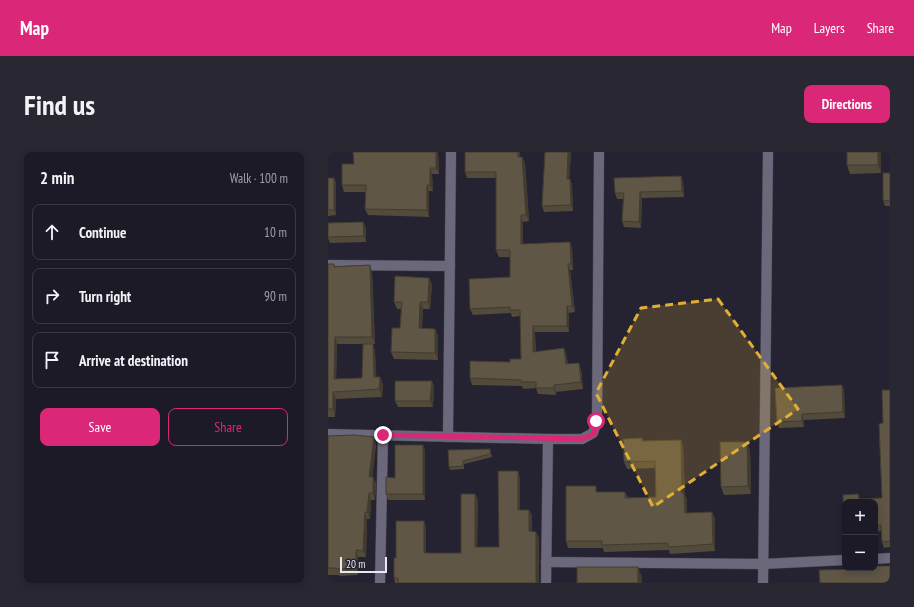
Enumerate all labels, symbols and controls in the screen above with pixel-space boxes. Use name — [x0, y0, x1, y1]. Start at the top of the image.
text: Map — [20, 16, 49, 40]
text: Map — [771, 19, 792, 37]
text: Layers — [814, 19, 845, 37]
text: Share — [867, 19, 894, 37]
button: Directions — [804, 85, 890, 123]
text: Find us — [24, 86, 95, 123]
text: 2 min — [40, 167, 74, 189]
text: Walk · 100 m — [230, 170, 288, 187]
icon: ahead — [41, 221, 63, 243]
text: Continue — [79, 223, 126, 242]
text: 10 m — [264, 224, 287, 241]
icon: right — [41, 285, 63, 307]
text: Turn right — [79, 287, 131, 306]
text: 90 m — [264, 288, 287, 305]
icon: arrive — [41, 349, 63, 371]
text: Arrive at destination — [79, 351, 188, 370]
button: Save — [40, 408, 160, 446]
button: Share — [168, 408, 288, 446]
route start — [587, 412, 605, 430]
route end — [374, 426, 392, 444]
map controls — [842, 499, 878, 571]
button: + — [842, 499, 878, 535]
button: − — [842, 535, 878, 571]
scale bar — [340, 555, 387, 574]
text: 20 m — [346, 557, 365, 571]

